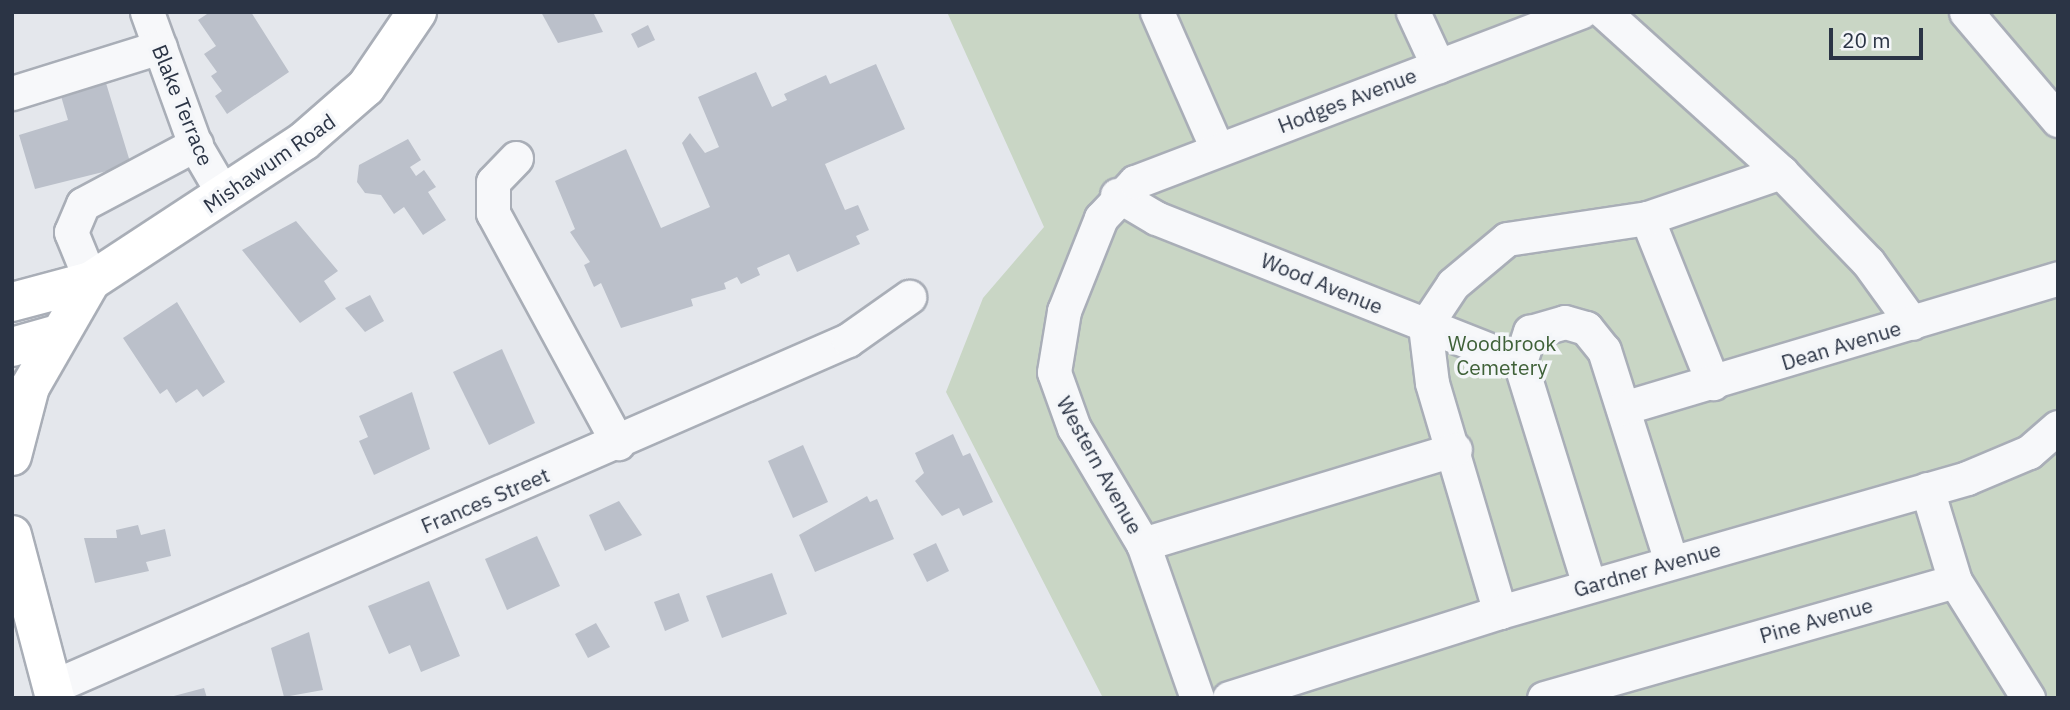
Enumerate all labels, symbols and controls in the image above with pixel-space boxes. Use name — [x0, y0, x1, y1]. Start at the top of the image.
scale bar — [1832, 14, 1926, 58]
text: 20 m — [1842, 26, 1891, 54]
street label: Blake Terrace — [147, 41, 219, 169]
street label: Hodges Avenue — [1274, 62, 1420, 138]
street label: Mishawum Road — [198, 108, 340, 218]
street label: Wood Avenue — [1257, 247, 1387, 319]
street label: Dean Avenue — [1778, 315, 1904, 375]
park label: Woodbrook Cemetery — [1448, 330, 1556, 380]
street label: Western Avenue — [1052, 392, 1148, 538]
street label: Frances Street — [417, 462, 553, 538]
street label: Gardner Avenue — [1571, 536, 1723, 602]
street label: Pine Avenue — [1757, 592, 1875, 648]

